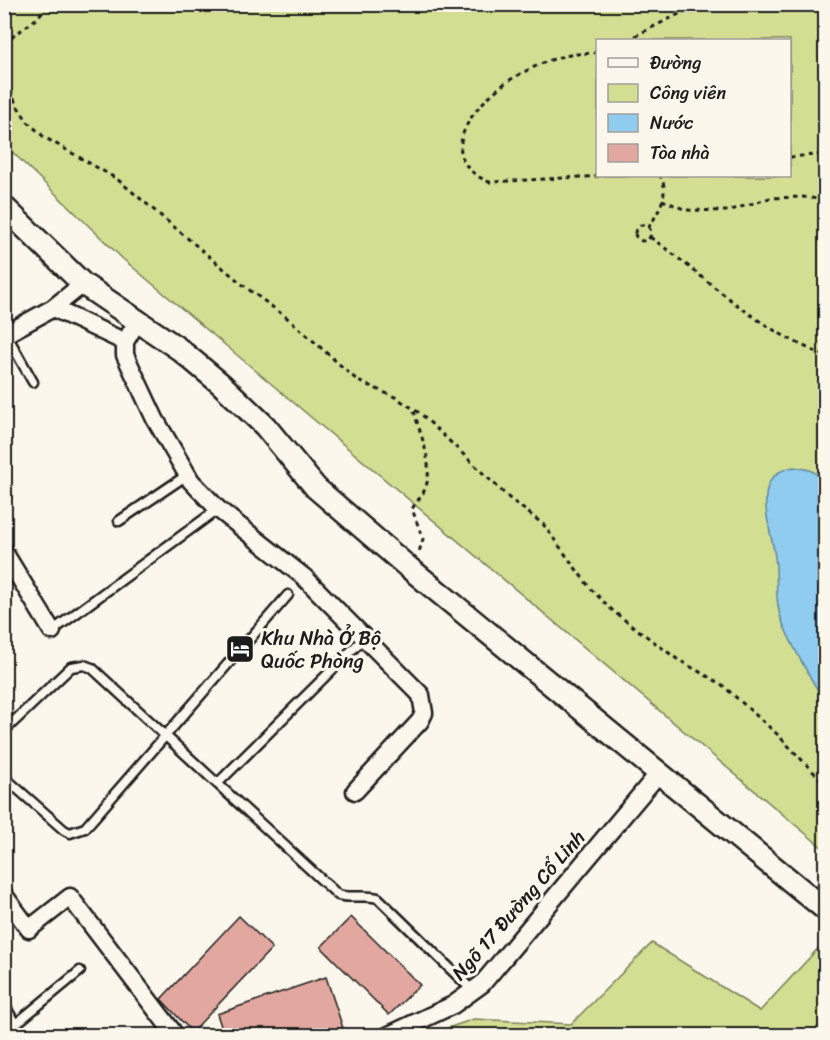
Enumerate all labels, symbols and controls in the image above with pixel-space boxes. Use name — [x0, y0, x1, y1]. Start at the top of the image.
legend — [596, 39, 791, 177]
text: Đường — [650, 47, 701, 79]
text: Công viên — [650, 77, 726, 109]
text: Nước — [650, 107, 693, 139]
text: Tòa nhà — [650, 137, 709, 169]
place label: Khu Nhà Ở Bộ Quốc Phòng — [261, 621, 382, 679]
hotel icon: Khu Nhà Ở Bộ Quốc Phòng — [224, 633, 256, 665]
street label: Ngõ 17 Đường Cổ Linh — [443, 822, 594, 989]

